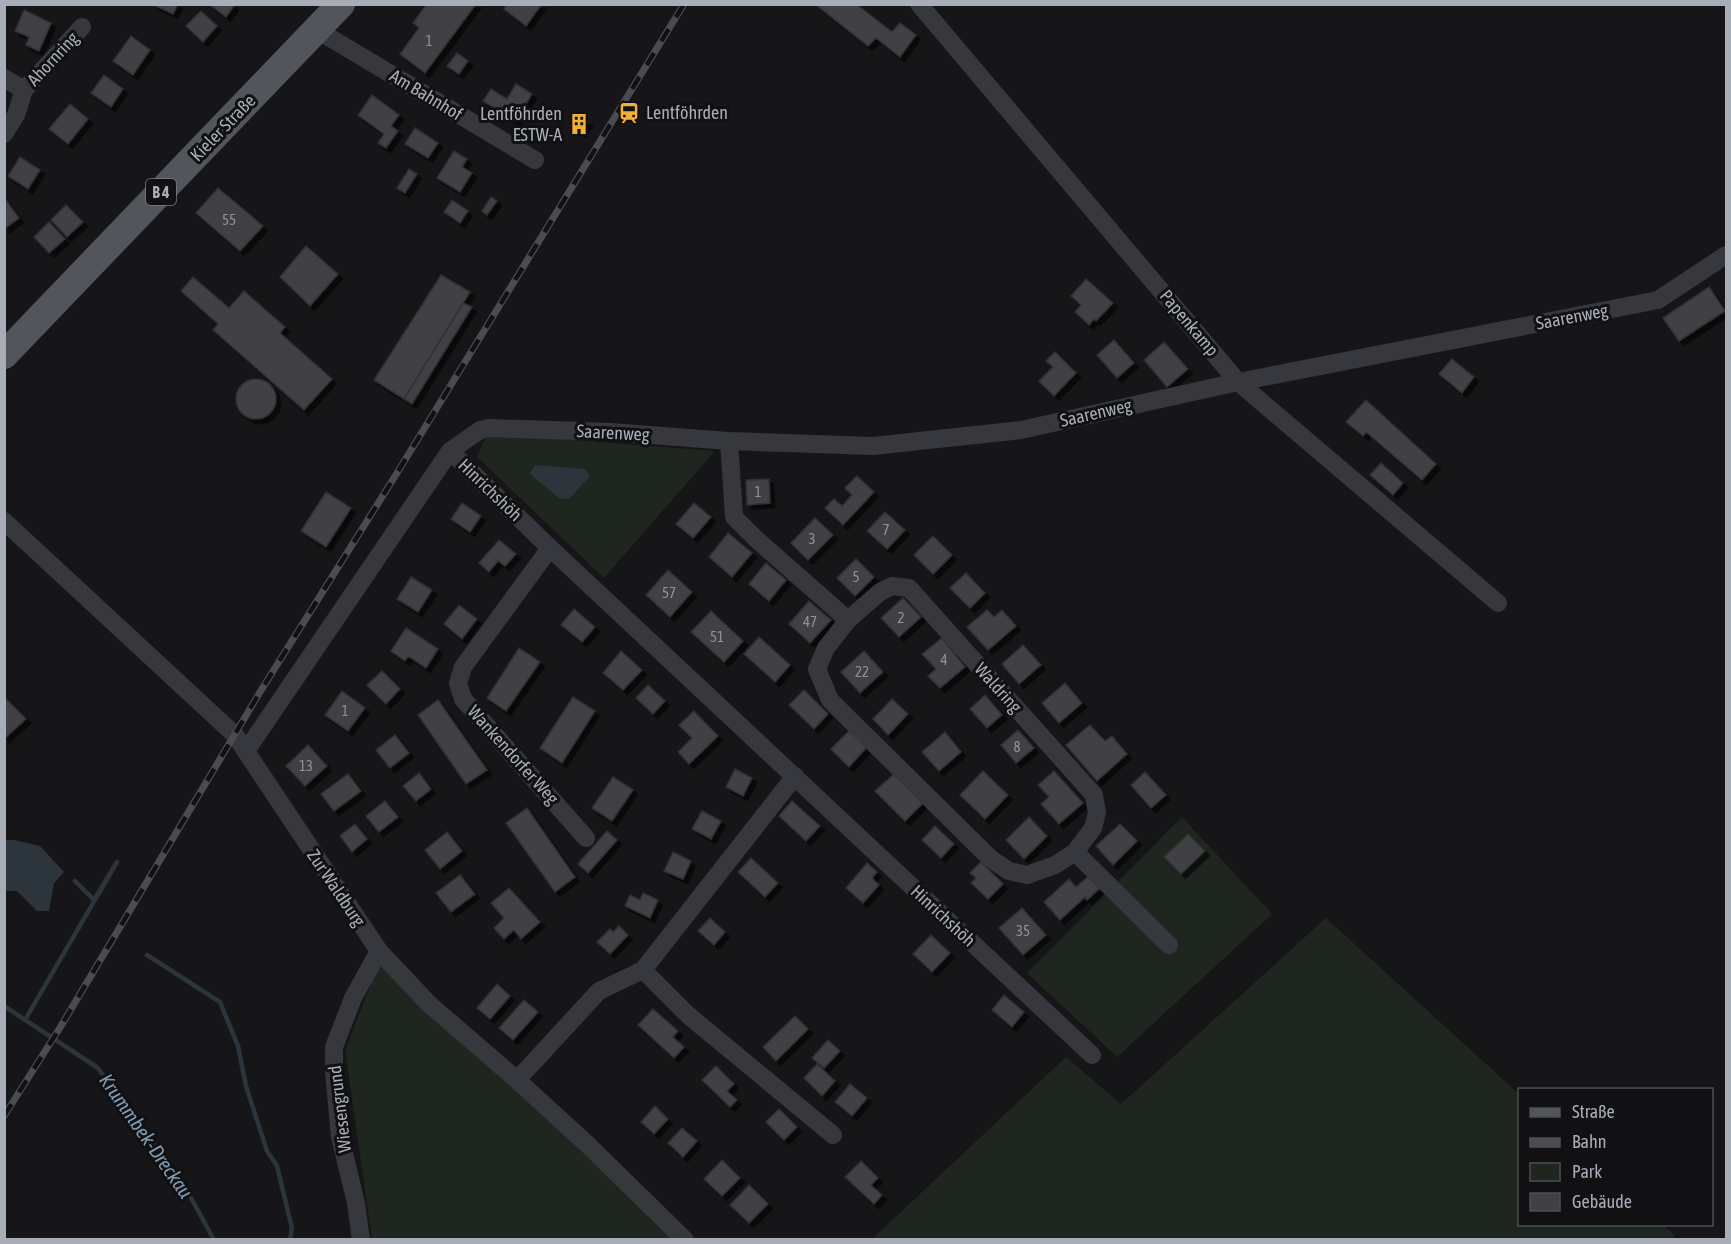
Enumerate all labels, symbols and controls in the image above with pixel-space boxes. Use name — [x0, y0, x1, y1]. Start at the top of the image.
street label: Ahornring — [22, 27, 83, 90]
house number: 1 — [425, 32, 433, 49]
street label: Am Bahnhof — [386, 65, 466, 124]
street label: Kieler Straße — [186, 90, 259, 165]
station icon: Lentföhrden — [617, 101, 641, 125]
place label: Lentföhrden — [646, 102, 728, 123]
place label: Lentföhrden ESTW-A — [480, 103, 562, 145]
building icon: Lentföhrden ESTW-A — [567, 112, 591, 136]
road number: B 4 — [146, 179, 176, 205]
house number: 55 — [222, 211, 236, 228]
street label: Papenkamp — [1156, 285, 1223, 360]
street label: Saarenweg — [1534, 299, 1610, 334]
street label: Saarenweg — [1058, 394, 1134, 431]
street label: Saarenweg — [576, 420, 650, 445]
street label: Hinrichshöh — [454, 454, 527, 525]
house number: 1 — [754, 483, 762, 500]
house number: 7 — [882, 521, 890, 538]
house number: 3 — [808, 530, 816, 547]
house number: 5 — [852, 568, 860, 585]
house number: 57 — [662, 584, 676, 601]
house number: 2 — [897, 609, 905, 626]
house number: 47 — [803, 613, 817, 630]
house number: 51 — [710, 628, 724, 645]
house number: 4 — [940, 651, 948, 668]
street label: Waldring — [971, 658, 1026, 717]
house number: 22 — [855, 663, 869, 680]
street label: Wankendorfer Weg — [464, 701, 563, 809]
house number: 1 — [341, 702, 349, 719]
house number: 8 — [1013, 738, 1021, 755]
house number: 13 — [299, 757, 313, 774]
street label: Zur Waldburg — [303, 845, 370, 930]
street label: Hinrichshöh — [907, 881, 980, 951]
house number: 35 — [1016, 922, 1030, 939]
street label: Wiesengrund — [324, 1064, 355, 1154]
water label: Krummbek-Dreckau — [95, 1069, 198, 1203]
legend — [1518, 1088, 1713, 1226]
text: Straße — [1572, 1101, 1615, 1122]
text: Bahn — [1572, 1131, 1606, 1152]
text: Park — [1572, 1161, 1602, 1182]
text: Gebäude — [1572, 1191, 1632, 1212]

